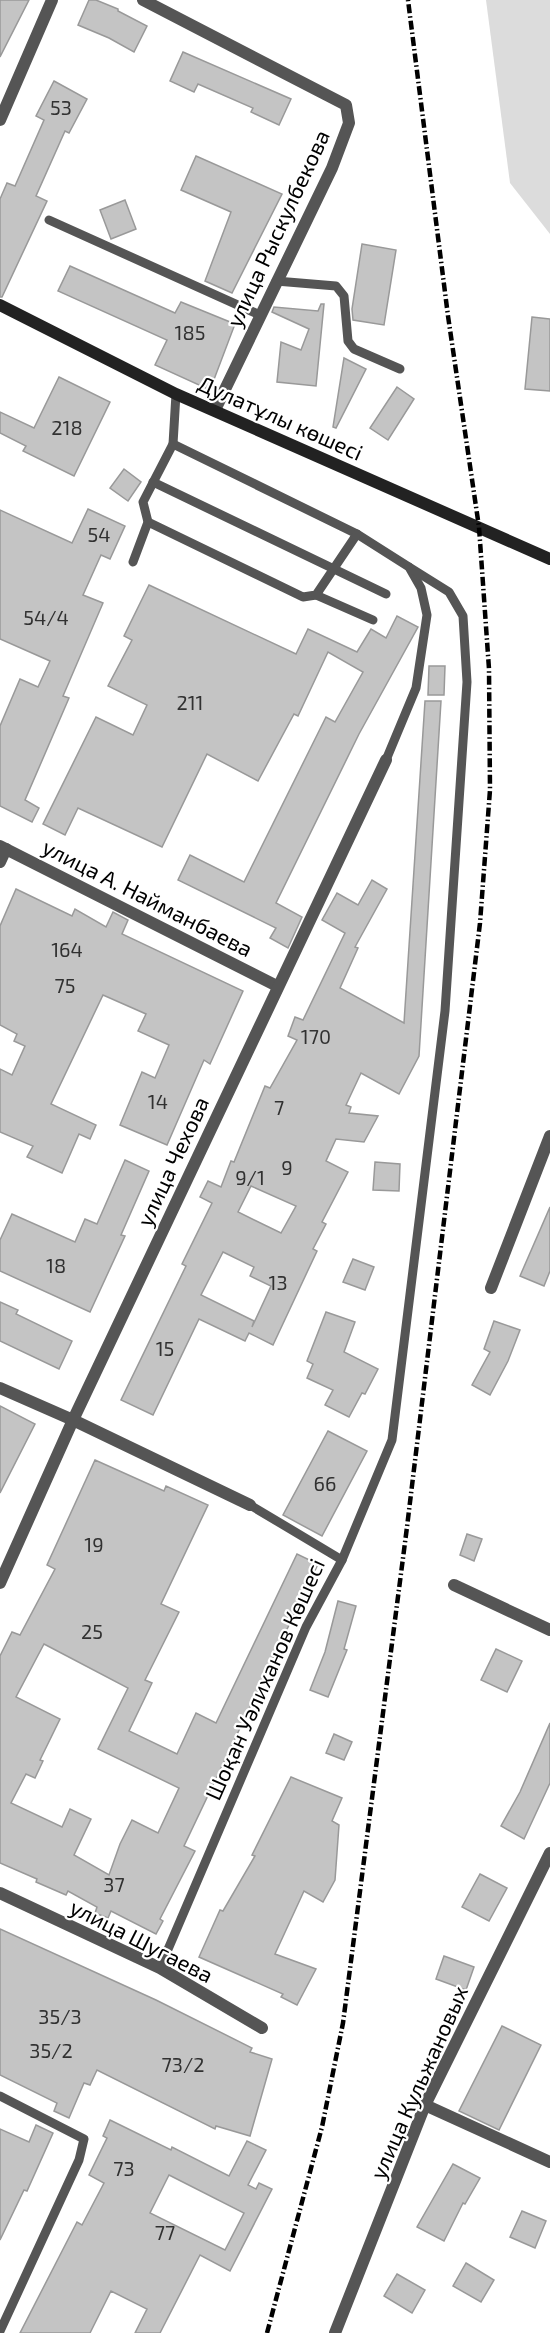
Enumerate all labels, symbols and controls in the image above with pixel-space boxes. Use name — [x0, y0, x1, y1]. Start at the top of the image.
house number: 53 — [50, 95, 72, 119]
street label: улица Рыскулбекова — [220, 125, 335, 331]
house number: 185 — [175, 320, 205, 344]
street label: Дулатұлы көшесі — [194, 369, 367, 466]
house number: 218 — [51, 415, 83, 439]
house number: 54 — [87, 522, 111, 546]
house number: 54/4 — [23, 605, 69, 629]
house number: 211 — [176, 690, 204, 714]
street label: улица А. Найманбаева — [38, 833, 257, 962]
house number: 164 — [51, 937, 83, 961]
house number: 75 — [55, 973, 75, 997]
house number: 170 — [301, 1024, 331, 1048]
house number: 14 — [148, 1089, 168, 1113]
street label: улица Чехова — [131, 1092, 214, 1230]
house number: 7 — [274, 1095, 284, 1119]
house number: 9 — [281, 1155, 293, 1179]
house number: 9/1 — [235, 1165, 265, 1189]
house number: 18 — [46, 1253, 66, 1277]
house number: 13 — [268, 1270, 288, 1294]
house number: 15 — [156, 1336, 174, 1360]
house number: 66 — [314, 1471, 336, 1495]
house number: 19 — [84, 1532, 104, 1556]
street label: Шоқан Уәлиханов Көшесі — [199, 1554, 329, 1804]
house number: 25 — [81, 1619, 103, 1643]
house number: 37 — [103, 1872, 125, 1896]
street label: улица Шугаева — [66, 1893, 218, 1988]
street label: улица Кульжановых — [364, 1981, 473, 2183]
house number: 35/3 — [38, 2004, 82, 2028]
house number: 35/2 — [29, 2038, 73, 2062]
house number: 73/2 — [162, 2052, 204, 2076]
house number: 73 — [113, 2156, 135, 2180]
house number: 77 — [155, 2220, 175, 2244]

